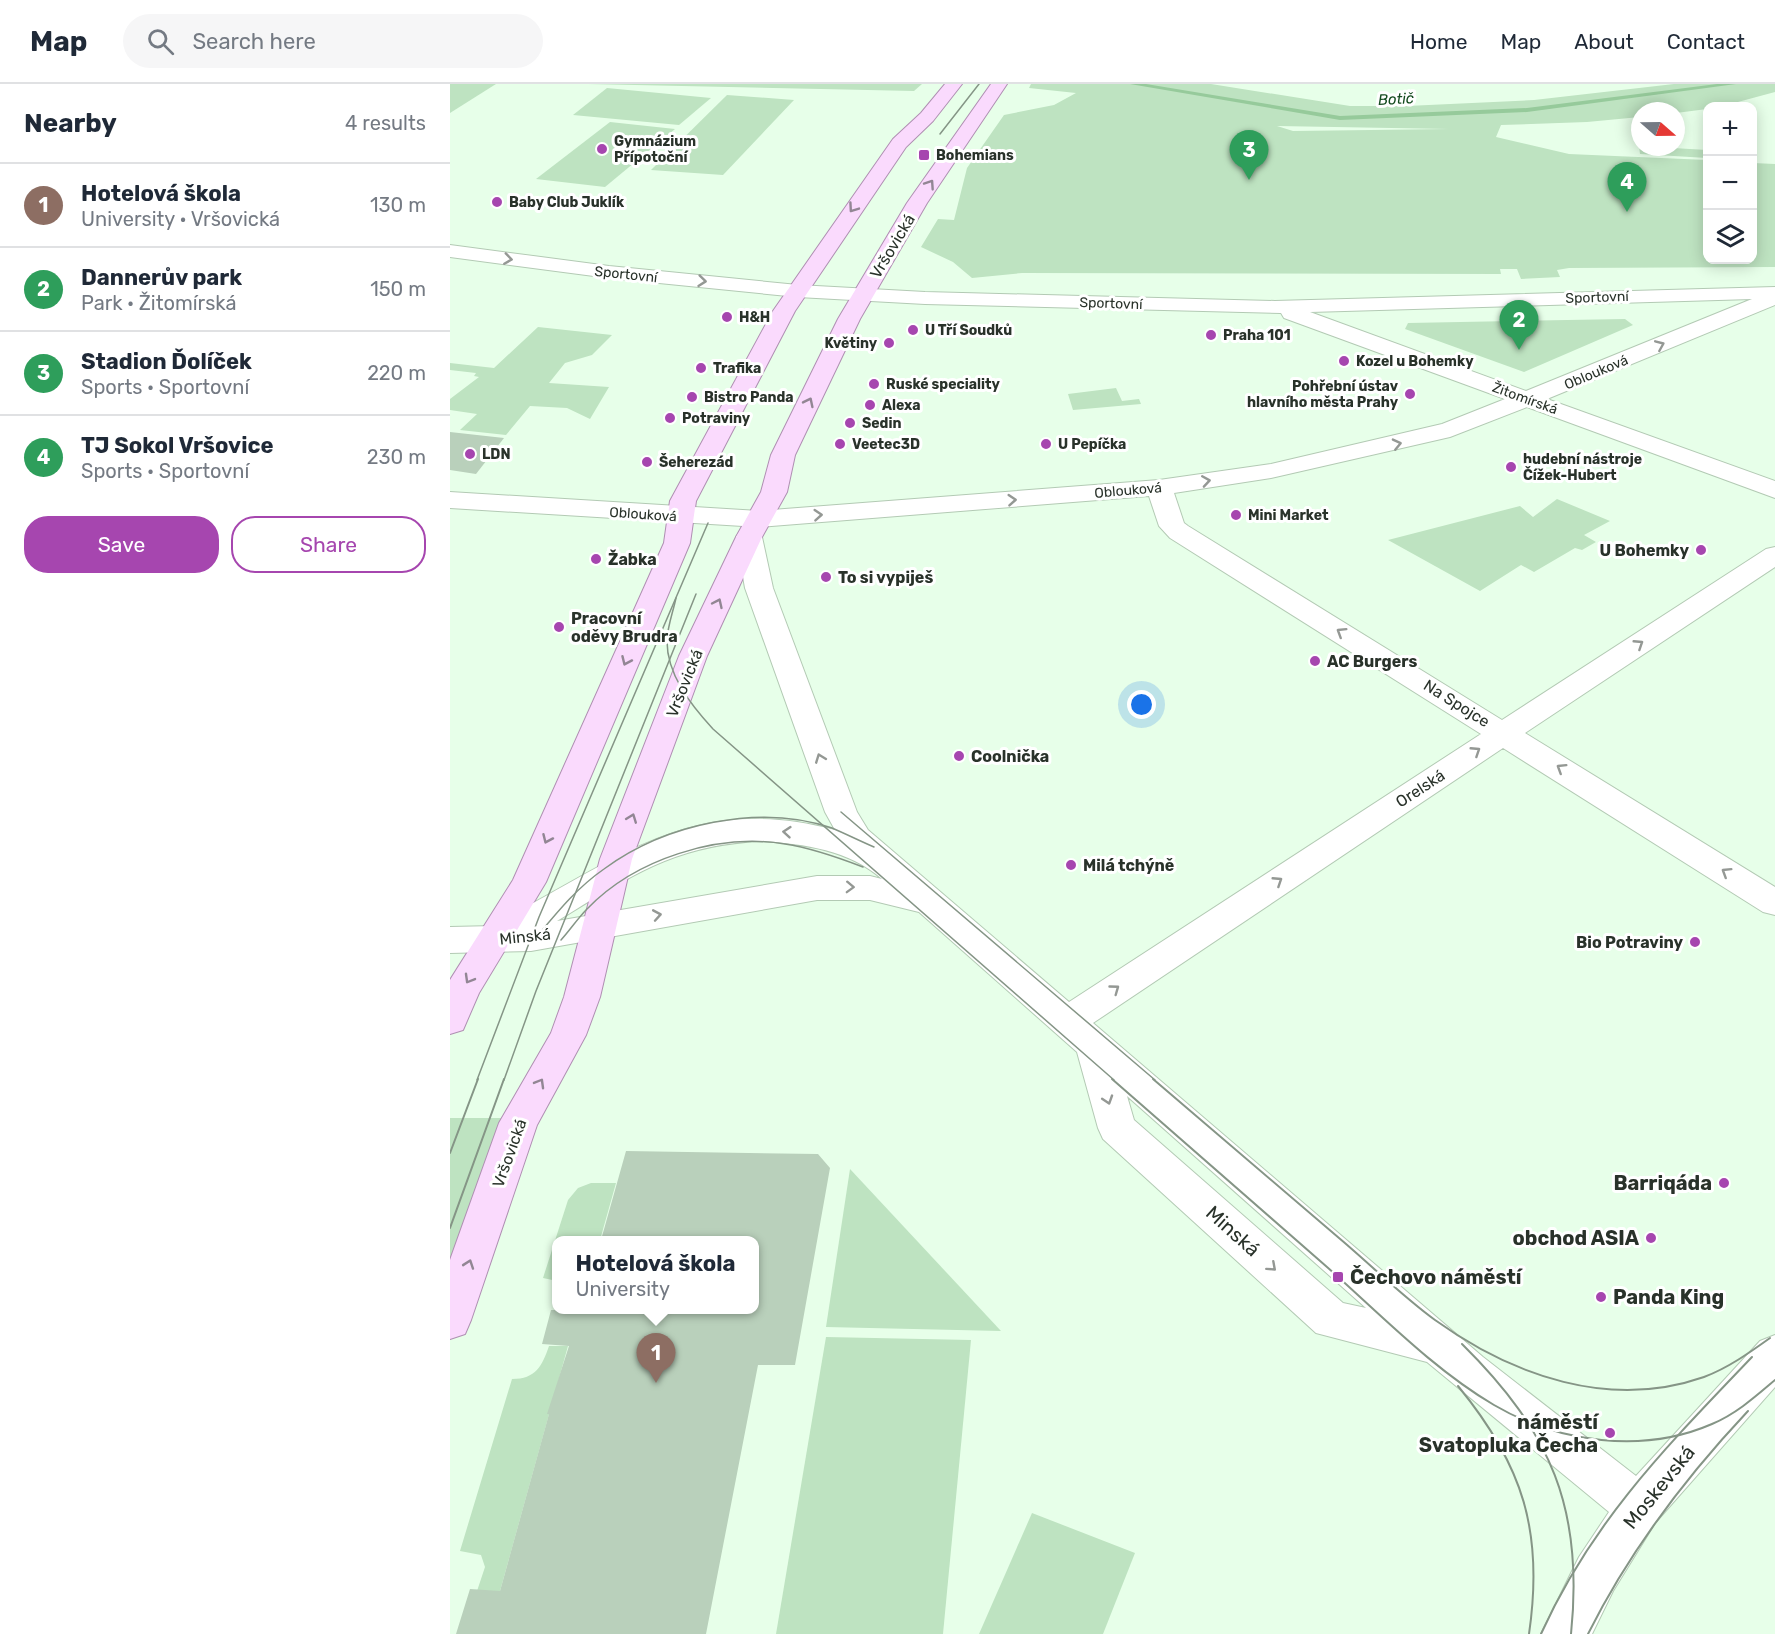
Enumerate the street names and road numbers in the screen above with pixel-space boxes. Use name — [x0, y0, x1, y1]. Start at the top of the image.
street label: Vršovická — [866, 211, 919, 282]
street label: Sportovní — [594, 263, 659, 286]
street label: Sportovní — [1565, 288, 1630, 307]
street label: Sportovní — [1079, 294, 1144, 313]
street label: Oblouková — [1562, 351, 1631, 393]
street label: Žitomírská — [1490, 378, 1560, 418]
street label: Oblouková — [1094, 479, 1162, 502]
street label: Oblouková — [609, 504, 677, 525]
street label: Vršovická — [662, 646, 707, 720]
street label: Na Spojce — [1420, 676, 1493, 731]
street label: Orelská — [1392, 766, 1448, 811]
street label: Minská — [499, 924, 552, 949]
street label: Vršovická — [488, 1116, 531, 1190]
street label: Minská — [1201, 1201, 1265, 1261]
street label: Moskevská — [1618, 1440, 1700, 1534]

